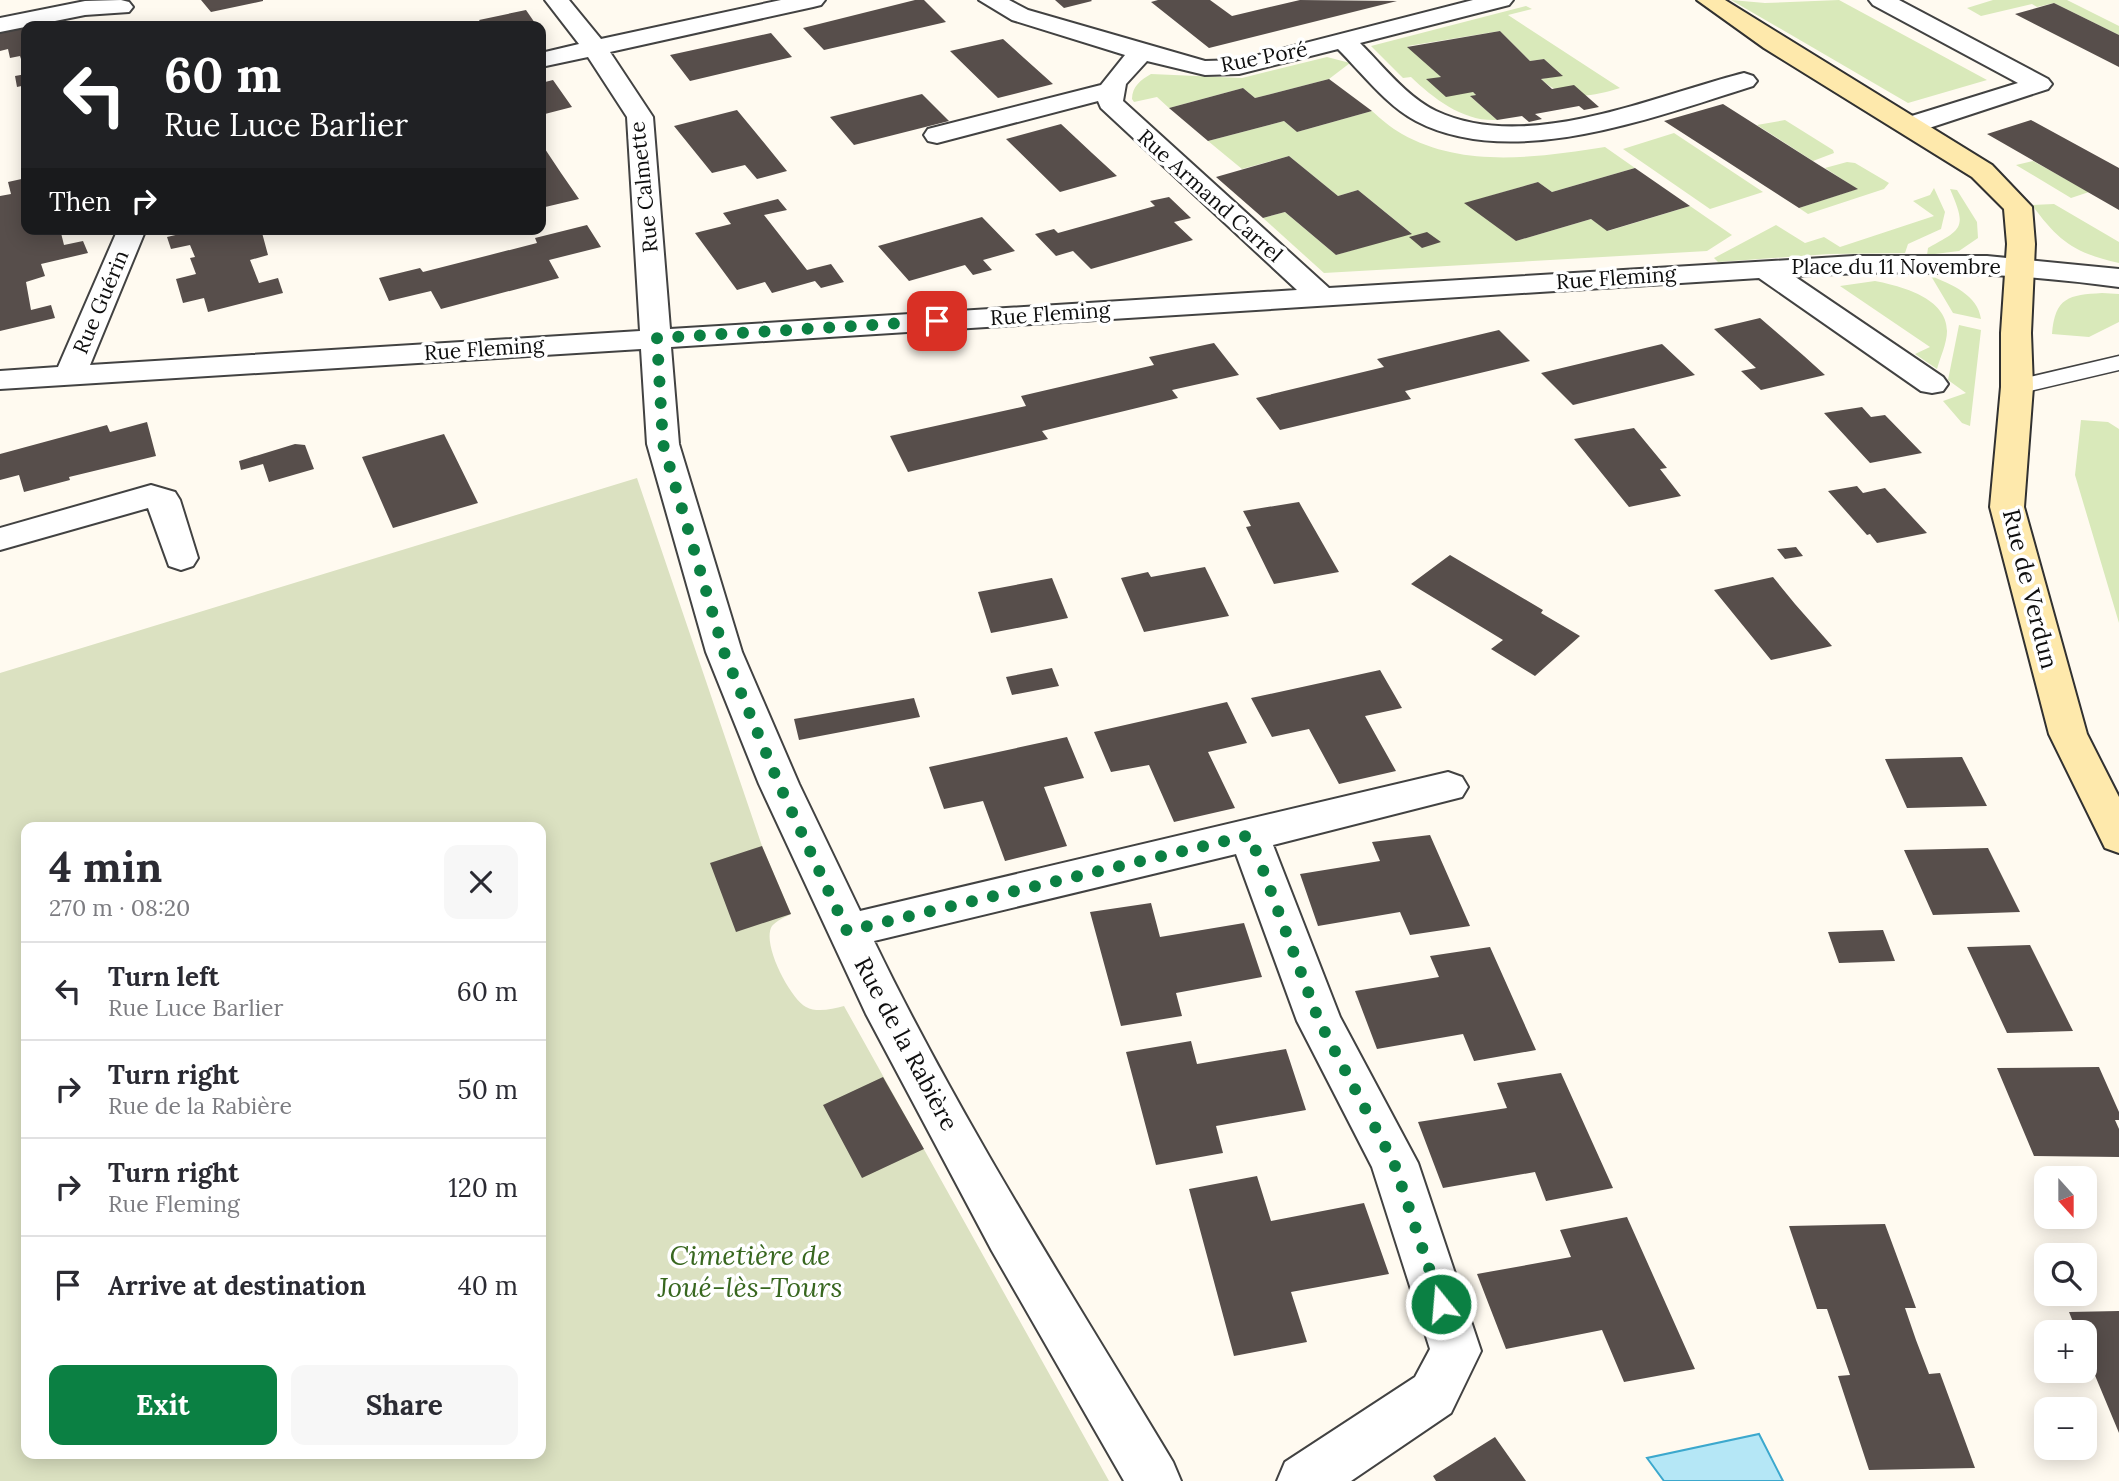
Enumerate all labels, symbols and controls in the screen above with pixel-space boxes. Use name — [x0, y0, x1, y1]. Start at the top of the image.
street label: Rue Poré — [1218, 35, 1310, 78]
text: 60 m — [164, 43, 281, 105]
icon: left — [49, 49, 140, 140]
text: Rue Luce Barlier — [164, 104, 408, 145]
street label: Rue Calmette — [623, 120, 664, 254]
street label: Rue Armand Carrel — [1132, 123, 1288, 268]
icon: right — [125, 182, 163, 220]
text: Then — [49, 185, 111, 218]
street label: Rue Guérin — [67, 246, 135, 358]
street label: Place du 11 Novembre — [1791, 253, 2001, 280]
street label: Rue Fleming — [1555, 260, 1677, 295]
pin — [907, 291, 967, 351]
street label: Rue Fleming — [989, 296, 1111, 331]
icon: arrive — [918, 302, 956, 340]
street label: Rue Fleming — [423, 331, 545, 366]
street label: Rue de Verdun — [1996, 506, 2065, 672]
text: 4 min — [49, 840, 162, 894]
button: close — [444, 845, 518, 919]
text: 270 m · 08:20 — [49, 893, 190, 922]
street label: Rue de la Rabière — [848, 952, 965, 1136]
text: Turn left — [108, 960, 219, 993]
icon: left — [49, 972, 87, 1010]
text: 60 m — [457, 975, 518, 1008]
text: Rue Luce Barlier — [108, 993, 284, 1022]
text: Turn right — [108, 1058, 239, 1091]
icon: right — [49, 1070, 87, 1108]
text: 50 m — [458, 1073, 518, 1106]
text: Rue de la Rabière — [108, 1091, 292, 1120]
text: Turn right — [108, 1156, 239, 1189]
north arrow — [2034, 1166, 2096, 1228]
map controls — [2034, 1166, 2097, 1460]
icon: right — [49, 1168, 87, 1206]
text: 120 m — [448, 1171, 518, 1204]
text: Rue Fleming — [108, 1189, 240, 1218]
park label: Cimetière de Joué-lès-Tours — [657, 1237, 842, 1305]
button: search — [2034, 1243, 2097, 1306]
icon: arrive — [49, 1266, 87, 1304]
position arrow — [1404, 1267, 1478, 1341]
text: Arrive at destination — [108, 1269, 366, 1302]
text: 40 m — [458, 1269, 518, 1302]
button: + — [2034, 1320, 2097, 1383]
button: Exit — [49, 1365, 277, 1445]
button: Share — [291, 1365, 518, 1445]
button: − — [2034, 1397, 2097, 1460]

